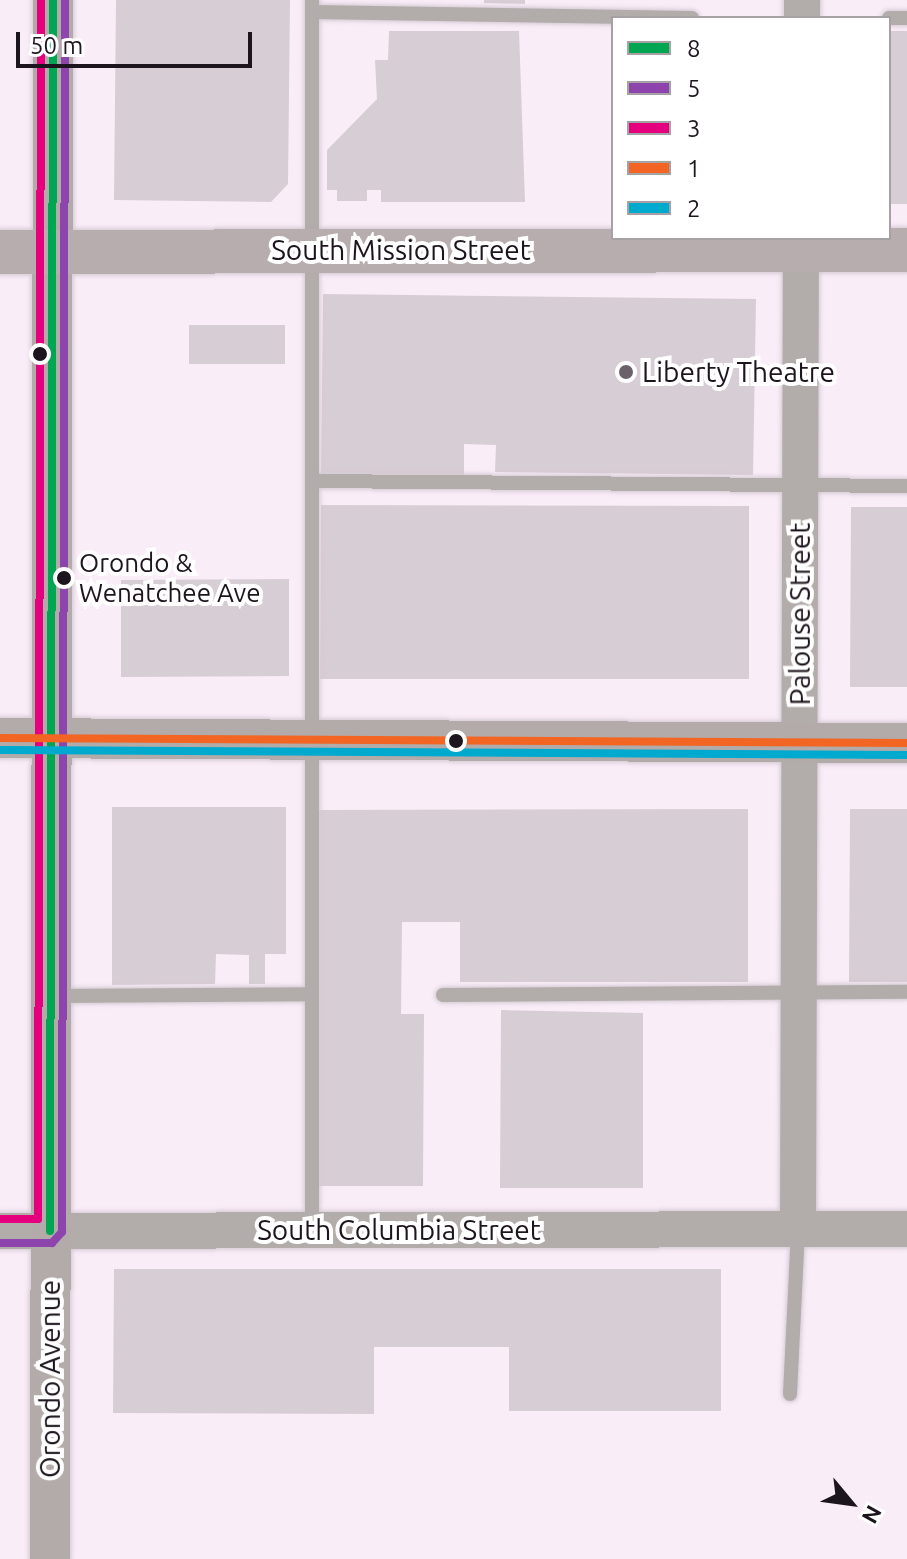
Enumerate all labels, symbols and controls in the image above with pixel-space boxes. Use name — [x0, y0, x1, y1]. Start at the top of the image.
scale bar — [20, 16, 256, 66]
legend — [611, 16, 891, 240]
text: 50 m — [30, 32, 83, 59]
text: 8 — [687, 35, 701, 62]
text: 5 — [687, 75, 701, 102]
text: 3 — [687, 115, 701, 142]
text: 1 — [687, 155, 701, 182]
text: 2 — [687, 195, 701, 222]
street label: South Mission Street — [271, 233, 531, 267]
unlabelled marker — [32, 346, 48, 362]
place label: Liberty Theatre — [642, 355, 835, 389]
marker: Liberty Theatre — [617, 363, 635, 381]
street label: Palouse Street — [783, 523, 817, 705]
place label: Orondo & Wenatchee Ave — [79, 547, 261, 608]
marker: Orondo & Wenatchee Ave — [56, 570, 72, 586]
unlabelled marker — [448, 733, 464, 749]
street label: South Columbia Street — [257, 1213, 541, 1247]
street label: Orondo Avenue — [33, 1280, 67, 1478]
north arrow — [811, 1463, 891, 1543]
text: N — [858, 1502, 887, 1528]

